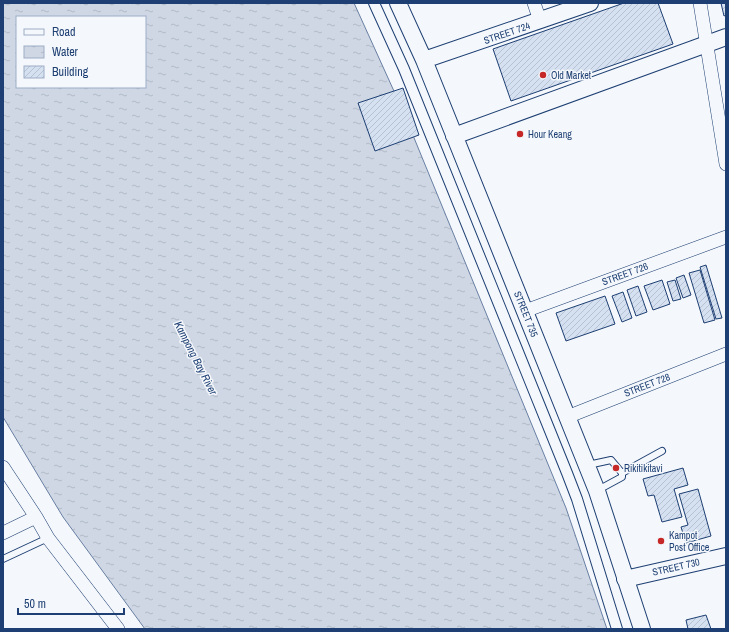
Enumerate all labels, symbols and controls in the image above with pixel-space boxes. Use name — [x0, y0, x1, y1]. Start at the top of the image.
legend — [16, 16, 146, 88]
street label: STREET 724 — [482, 19, 532, 47]
text: Road — [52, 24, 76, 40]
text: Water — [52, 44, 79, 60]
text: Building — [52, 64, 89, 80]
place label: Old Market — [551, 69, 592, 82]
marker: Old Market — [538, 70, 548, 80]
place label: Hour Keang — [528, 128, 572, 141]
marker: Hour Keang — [515, 129, 525, 139]
street label: STREET 726 — [600, 260, 650, 288]
street label: STREET 735 — [511, 289, 541, 339]
water label: Kampong Bay River — [171, 319, 221, 398]
street label: STREET 728 — [622, 370, 672, 400]
place label: Rikitikitavi — [624, 462, 663, 475]
marker: Rikitikitavi — [611, 463, 621, 473]
place label: Kampot Post Office — [669, 529, 710, 554]
marker: Kampot Post Office — [656, 536, 666, 546]
street label: STREET 730 — [651, 555, 701, 579]
scale bar — [18, 590, 124, 616]
text: 50 m — [24, 596, 46, 612]

